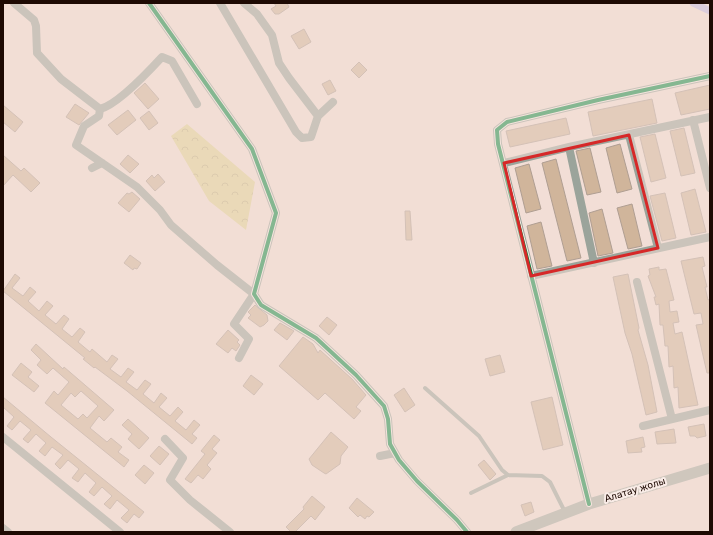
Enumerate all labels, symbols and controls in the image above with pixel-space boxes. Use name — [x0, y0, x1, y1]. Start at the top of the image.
street label: Алатау жолы — [603, 475, 667, 505]

